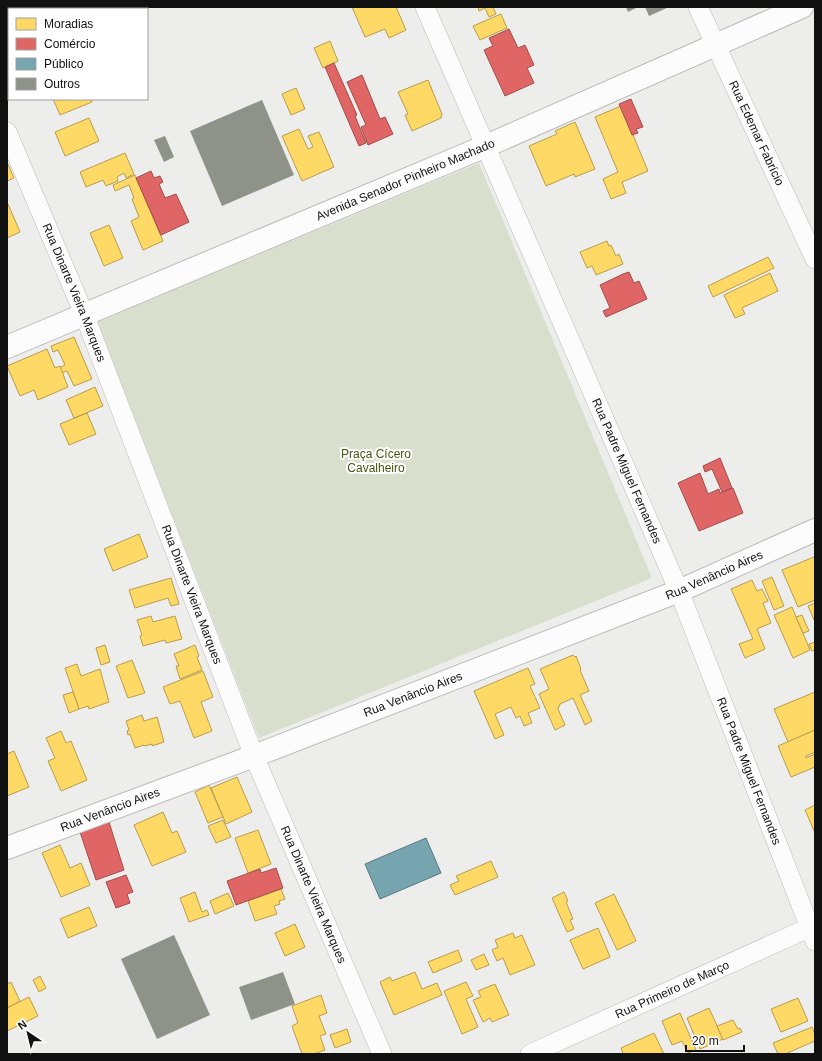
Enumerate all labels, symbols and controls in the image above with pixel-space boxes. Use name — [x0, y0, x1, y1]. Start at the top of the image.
legend — [8, 8, 148, 100]
text: Moradias — [44, 17, 93, 31]
text: Comércio — [44, 37, 96, 51]
text: Público — [44, 57, 84, 71]
text: Outros — [44, 77, 80, 91]
street label: Rua Edemar Fabrício — [726, 78, 787, 188]
street label: Avenida Senador Pinheiro Machado — [314, 136, 497, 223]
street label: Rua Dinarte Vieira Marques — [39, 221, 109, 364]
street label: Rua Padre Miguel Fernandes — [589, 396, 665, 546]
park label: Praça Cícero Cavalheiro — [341, 447, 411, 475]
street label: Rua Dinarte Vieira Marques — [159, 523, 225, 666]
street label: Rua Venâncio Aires — [663, 547, 765, 603]
street label: Rua Venâncio Aires — [361, 669, 464, 720]
street label: Rua Padre Miguel Fernandes — [714, 695, 784, 847]
street label: Rua Venâncio Aires — [58, 785, 162, 834]
street label: Rua Dinarte Vieira Marques — [278, 824, 349, 965]
street label: Rua Primeiro de Março — [613, 958, 732, 1022]
north arrow — [8, 1013, 48, 1053]
text: N — [16, 1018, 29, 1032]
scale bar — [686, 1027, 744, 1053]
text: 20 m — [692, 1034, 719, 1048]

